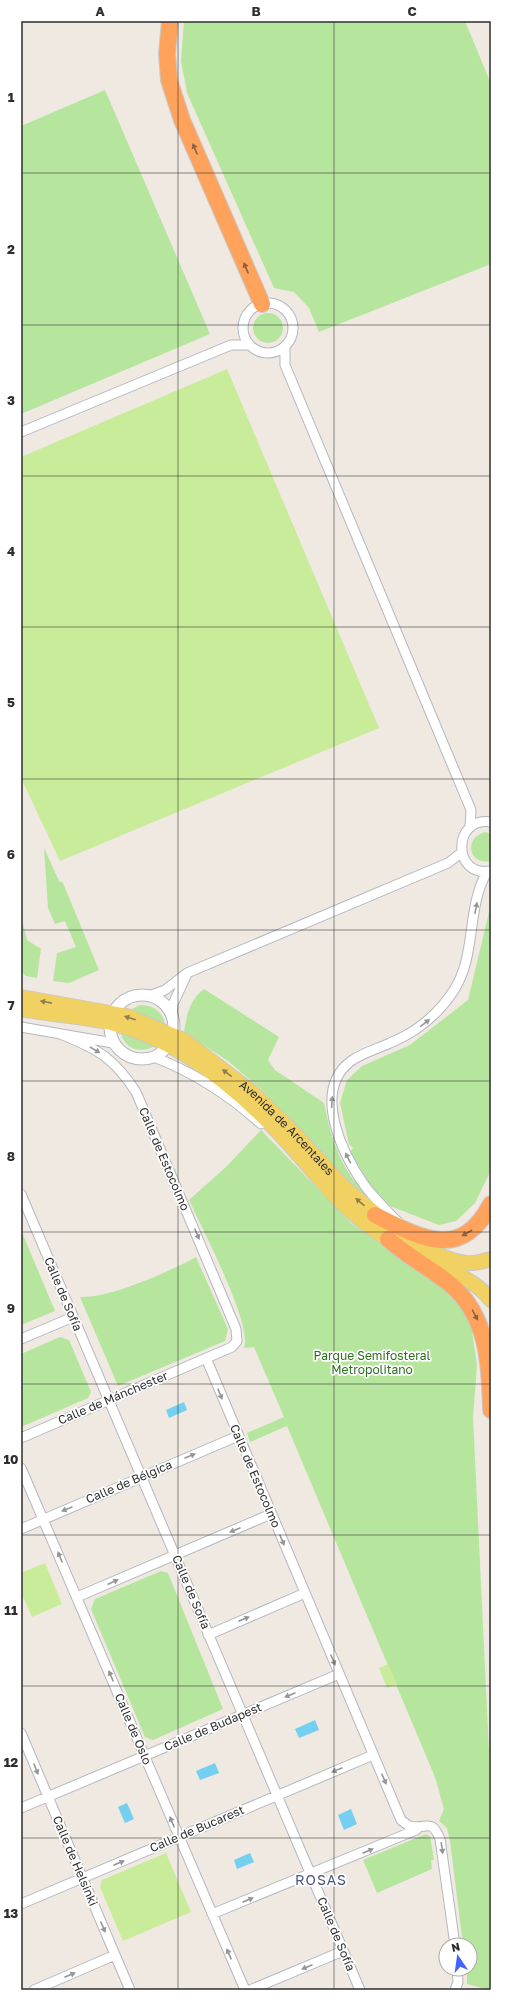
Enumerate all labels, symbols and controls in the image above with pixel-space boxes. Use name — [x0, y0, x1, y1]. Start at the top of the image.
text: A — [95, 3, 105, 19]
text: B — [251, 3, 261, 19]
text: C — [407, 3, 417, 19]
text: 1 — [8, 89, 15, 105]
one-way arrow — [192, 143, 198, 155]
text: 2 — [7, 241, 15, 257]
one-way arrow — [243, 262, 249, 274]
text: 3 — [7, 392, 15, 408]
text: 4 — [7, 543, 15, 559]
text: 5 — [7, 694, 15, 710]
text: 6 — [7, 846, 15, 862]
one-way arrow — [473, 902, 479, 914]
text: 7 — [7, 997, 15, 1013]
one-way arrow — [40, 999, 52, 1005]
one-way arrow — [124, 1015, 136, 1021]
one-way arrow — [419, 1019, 430, 1027]
one-way arrow — [89, 1047, 101, 1054]
one-way arrow — [222, 1068, 233, 1077]
street label: Avenida de Arcentales — [237, 1077, 337, 1178]
one-way arrow — [329, 1096, 336, 1108]
street label: Calle de Estocolmo — [136, 1105, 193, 1213]
text: 8 — [7, 1148, 15, 1164]
one-way arrow — [345, 1152, 351, 1163]
one-way arrow — [355, 1198, 366, 1207]
one-way arrow — [194, 1229, 200, 1241]
one-way arrow — [461, 1230, 473, 1237]
street label: Calle de Sofía — [41, 1255, 86, 1333]
text: 9 — [7, 1300, 15, 1316]
one-way arrow — [471, 1309, 478, 1321]
park label: Parque Semifosteral Metropolitano — [314, 1348, 431, 1377]
street label: Calle de Mánchester — [56, 1367, 170, 1427]
one-way arrow — [218, 1389, 224, 1401]
street label: Calle de Estocolmo — [227, 1422, 284, 1530]
text: 10 — [3, 1451, 19, 1467]
one-way arrow — [185, 1453, 197, 1459]
street label: Calle de Bélgica — [83, 1457, 174, 1507]
one-way arrow — [61, 1506, 73, 1512]
one-way arrow — [229, 1527, 241, 1533]
one-way arrow — [279, 1534, 285, 1545]
one-way arrow — [56, 1550, 62, 1562]
street label: Calle de Sofía — [169, 1553, 214, 1631]
one-way arrow — [107, 1578, 119, 1585]
text: 11 — [4, 1602, 18, 1618]
one-way arrow — [239, 1616, 250, 1622]
one-way arrow — [330, 1654, 336, 1666]
one-way arrow — [108, 1671, 114, 1682]
street label: Calle de Oslo — [112, 1691, 155, 1767]
one-way arrow — [284, 1692, 295, 1698]
street label: Calle de Budapest — [162, 1699, 264, 1754]
text: 12 — [4, 1754, 18, 1770]
one-way arrow — [33, 1763, 39, 1775]
one-way arrow — [331, 1767, 343, 1773]
one-way arrow — [381, 1773, 387, 1784]
street label: Calle de Bucarest — [147, 1802, 246, 1855]
street label: Calle de Helsinki — [50, 1813, 101, 1908]
one-way arrow — [169, 1815, 175, 1827]
one-way arrow — [439, 1842, 445, 1855]
one-way arrow — [363, 1847, 375, 1853]
one-way arrow — [113, 1859, 125, 1865]
district label: ROSAS — [295, 1871, 347, 1888]
street label: Calle de Sofía — [314, 1895, 359, 1973]
one-way arrow — [242, 1896, 254, 1902]
text: 13 — [4, 1905, 18, 1921]
one-way arrow — [101, 1921, 107, 1933]
north arrow — [438, 1937, 478, 1977]
text: N — [450, 1939, 461, 1954]
one-way arrow — [226, 1949, 232, 1960]
one-way arrow — [300, 1964, 312, 1970]
one-way arrow — [64, 1972, 75, 1978]

